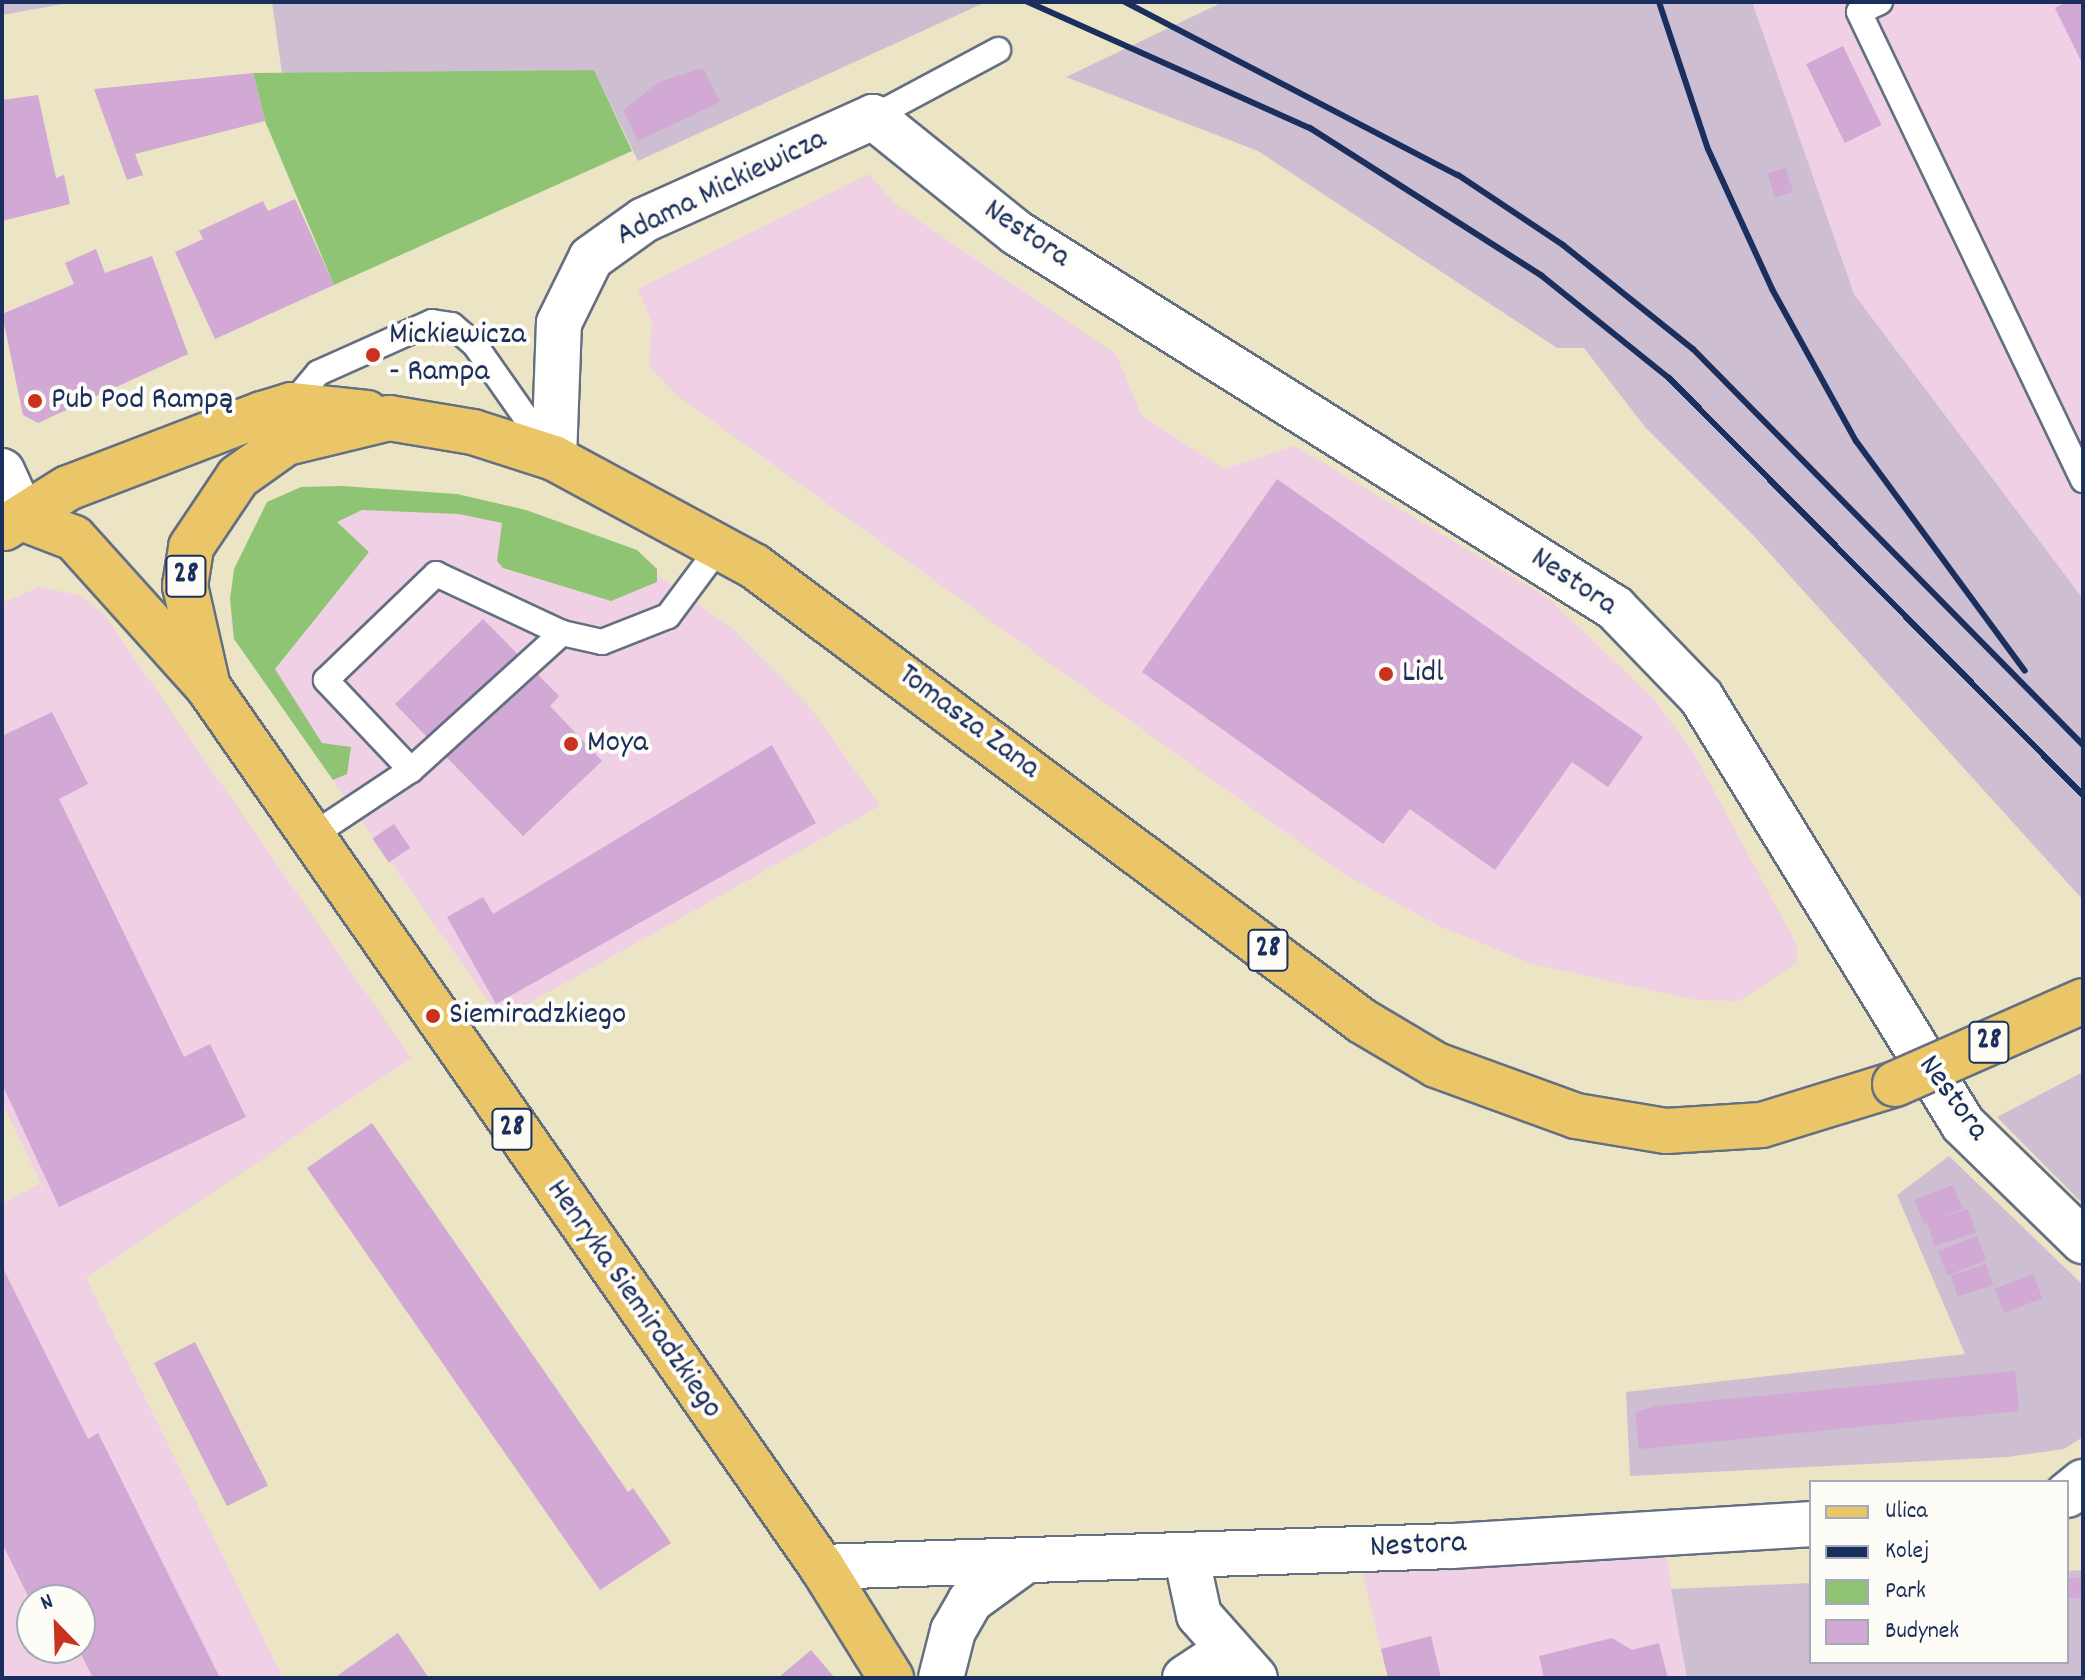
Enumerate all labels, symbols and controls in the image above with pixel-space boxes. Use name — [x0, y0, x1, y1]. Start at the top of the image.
street label: Adama Mickiewicza — [611, 122, 833, 256]
street label: Nestora — [975, 192, 1077, 278]
place label: Mickiewicza - Rampa — [389, 318, 526, 393]
marker: Mickiewicza - Rampa — [364, 346, 382, 364]
place label: Pub Pod Rampą — [51, 382, 233, 420]
marker: Pub Pod Rampą — [26, 392, 44, 410]
street label: Nestora — [1522, 540, 1624, 626]
road number: 28 — [164, 550, 208, 602]
place label: Lidl — [1402, 655, 1444, 693]
street label: Tomasza Zana — [889, 657, 1047, 789]
marker: Lidl — [1377, 665, 1395, 683]
place label: Moya — [587, 725, 648, 763]
marker: Moya — [562, 735, 580, 753]
road number: 28 — [1246, 924, 1290, 976]
place label: Siemiradzkiego — [449, 997, 626, 1035]
marker: Siemiradzkiego — [424, 1007, 442, 1025]
road number: 28 — [1967, 1016, 2011, 1068]
street label: Nestora — [1908, 1049, 1996, 1149]
road number: 28 — [490, 1103, 534, 1155]
street label: Henryka Siemiradzkiego — [536, 1173, 730, 1427]
legend — [1809, 1480, 2069, 1664]
text: Ulica — [1885, 1495, 1928, 1529]
street label: Nestora — [1369, 1525, 1467, 1569]
text: Kolej — [1885, 1535, 1929, 1569]
text: Park — [1885, 1575, 1926, 1609]
north arrow — [16, 1584, 96, 1664]
text: N — [36, 1587, 58, 1620]
text: Budynek — [1885, 1615, 1959, 1649]

